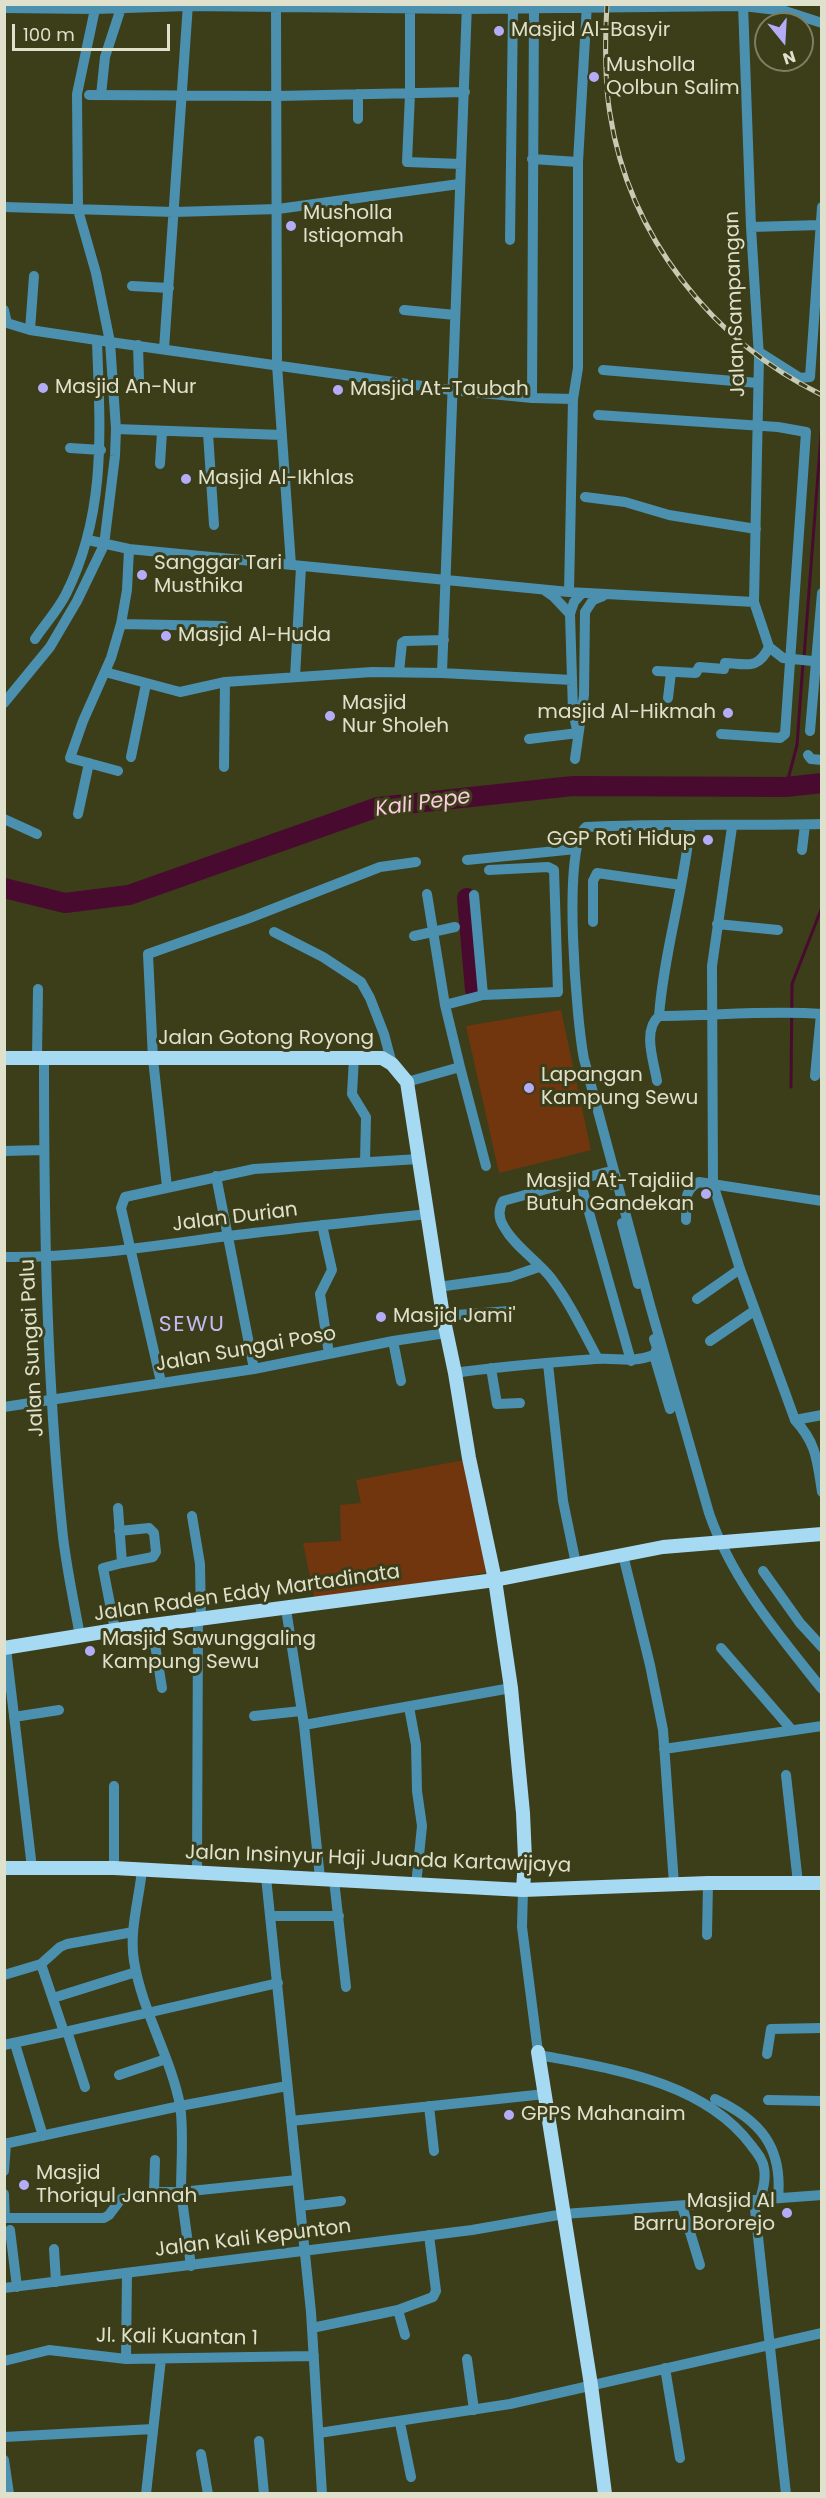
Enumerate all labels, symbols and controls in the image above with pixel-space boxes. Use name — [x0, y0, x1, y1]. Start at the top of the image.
scale bar — [15, 12, 172, 50]
north arrow — [754, 12, 814, 72]
place label: Masjid Al-Basyir — [511, 19, 670, 43]
text: 100 m — [23, 22, 75, 47]
marker: Masjid Al-Basyir — [492, 24, 506, 38]
text: N — [780, 45, 798, 70]
place label: Musholla Qolbun Salim — [606, 54, 740, 101]
marker: Musholla Qolbun Salim — [587, 70, 601, 84]
place label: Musholla Istiqomah — [303, 202, 404, 249]
street label: Jalan Sampangan — [721, 211, 751, 397]
marker: Musholla Istiqomah — [284, 219, 298, 233]
place label: Masjid An-Nur — [55, 376, 197, 400]
place label: Masjid At-Taubah — [350, 378, 529, 402]
marker: Masjid An-Nur — [36, 381, 50, 395]
marker: Masjid At-Taubah — [331, 383, 345, 397]
place label: Masjid Al-Ikhlas — [198, 467, 354, 491]
marker: Masjid Al-Ikhlas — [179, 472, 193, 486]
place label: Sanggar Tari Musthika — [154, 552, 282, 599]
marker: Sanggar Tari Musthika — [135, 568, 149, 582]
place label: Masjid Al-Huda — [178, 624, 331, 648]
marker: Masjid Al-Huda — [159, 629, 173, 643]
place label: Masjid Nur Sholeh — [342, 692, 449, 739]
place label: masjid Al-Hikmah — [537, 701, 716, 725]
marker: masjid Al-Hikmah — [721, 706, 735, 720]
marker: Masjid Nur Sholeh — [323, 709, 337, 723]
water label: Kali Pepe — [374, 785, 472, 823]
place label: GGP Roti Hidup — [547, 828, 696, 852]
marker: GGP Roti Hidup — [701, 833, 715, 847]
street label: Jalan Gotong Royong — [158, 1027, 374, 1051]
place label: Lapangan Kampung Sewu — [541, 1064, 698, 1111]
marker: Lapangan Kampung Sewu — [522, 1081, 536, 1095]
place label: Masjid At-Tajdiid Butuh Gandekan — [526, 1170, 694, 1217]
marker: Masjid At-Tajdiid Butuh Gandekan — [699, 1187, 713, 1201]
street label: Jalan Durian — [171, 1198, 299, 1238]
street label: Jalan Sungai Palu — [16, 1258, 50, 1438]
place label: Masjid Jami' — [393, 1305, 516, 1329]
marker: Masjid Jami' — [374, 1310, 388, 1324]
district label: SEWU — [159, 1312, 225, 1338]
street label: Jalan Sungai Poso — [154, 1322, 338, 1378]
street label: Jalan Raden Eddy Martadinata — [92, 1561, 402, 1627]
place label: Masjid Sawunggaling Kampung Sewu — [102, 1628, 316, 1675]
marker: Masjid Sawunggaling Kampung Sewu — [83, 1644, 97, 1658]
street label: Jalan Insinyur Haji Juanda Kartawijaya — [184, 1841, 572, 1879]
place label: GPPS Mahanaim — [521, 2103, 686, 2127]
marker: GPPS Mahanaim — [502, 2108, 516, 2122]
place label: Masjid Thoriqul Jannah — [36, 2162, 197, 2209]
marker: Masjid Thoriqul Jannah — [17, 2178, 31, 2192]
place label: Masjid Al Barru Bororejo — [633, 2190, 775, 2237]
marker: Masjid Al Barru Bororejo — [780, 2206, 794, 2220]
street label: Jalan Kali Kepunton — [153, 2215, 353, 2263]
street label: Jl. Kali Kuantan 1 — [96, 2325, 258, 2351]

